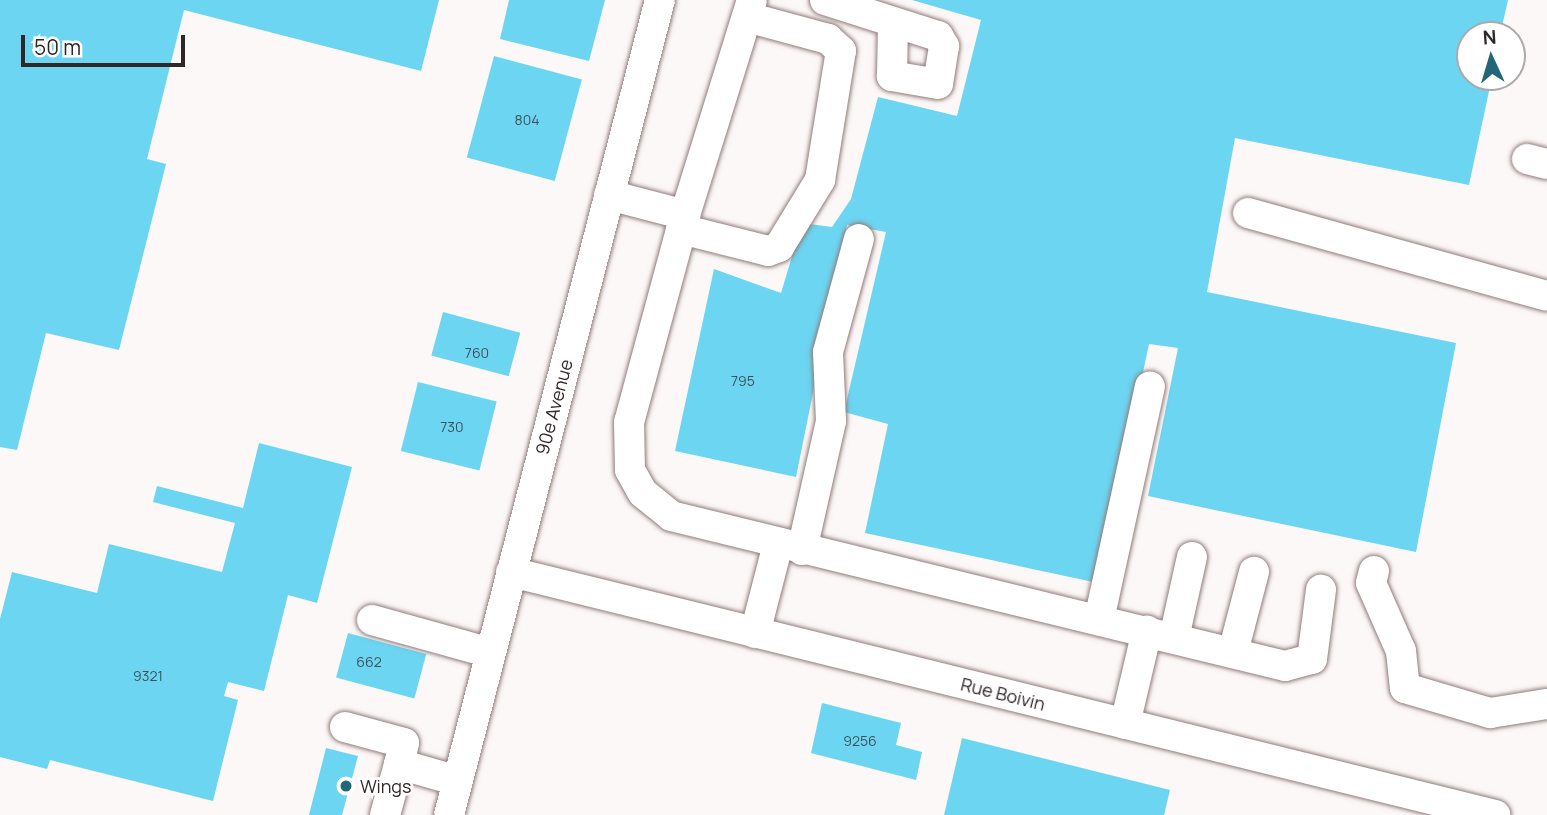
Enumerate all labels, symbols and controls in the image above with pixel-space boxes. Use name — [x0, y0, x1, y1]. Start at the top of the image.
scale bar — [24, 21, 189, 65]
north arrow — [1456, 21, 1526, 91]
text: N — [1482, 24, 1497, 50]
text: 50 m — [34, 33, 81, 61]
house number: 804 — [515, 112, 539, 128]
house number: 760 — [465, 345, 489, 361]
street label: 90e Avenue — [531, 357, 577, 457]
house number: 795 — [731, 373, 755, 389]
house number: 730 — [440, 419, 464, 435]
house number: 662 — [356, 654, 382, 670]
house number: 9321 — [133, 668, 163, 684]
street label: Rue Boivin — [959, 673, 1047, 715]
house number: 9256 — [843, 733, 877, 749]
place label: Wings — [360, 775, 411, 797]
marker: Wings — [338, 778, 354, 794]

